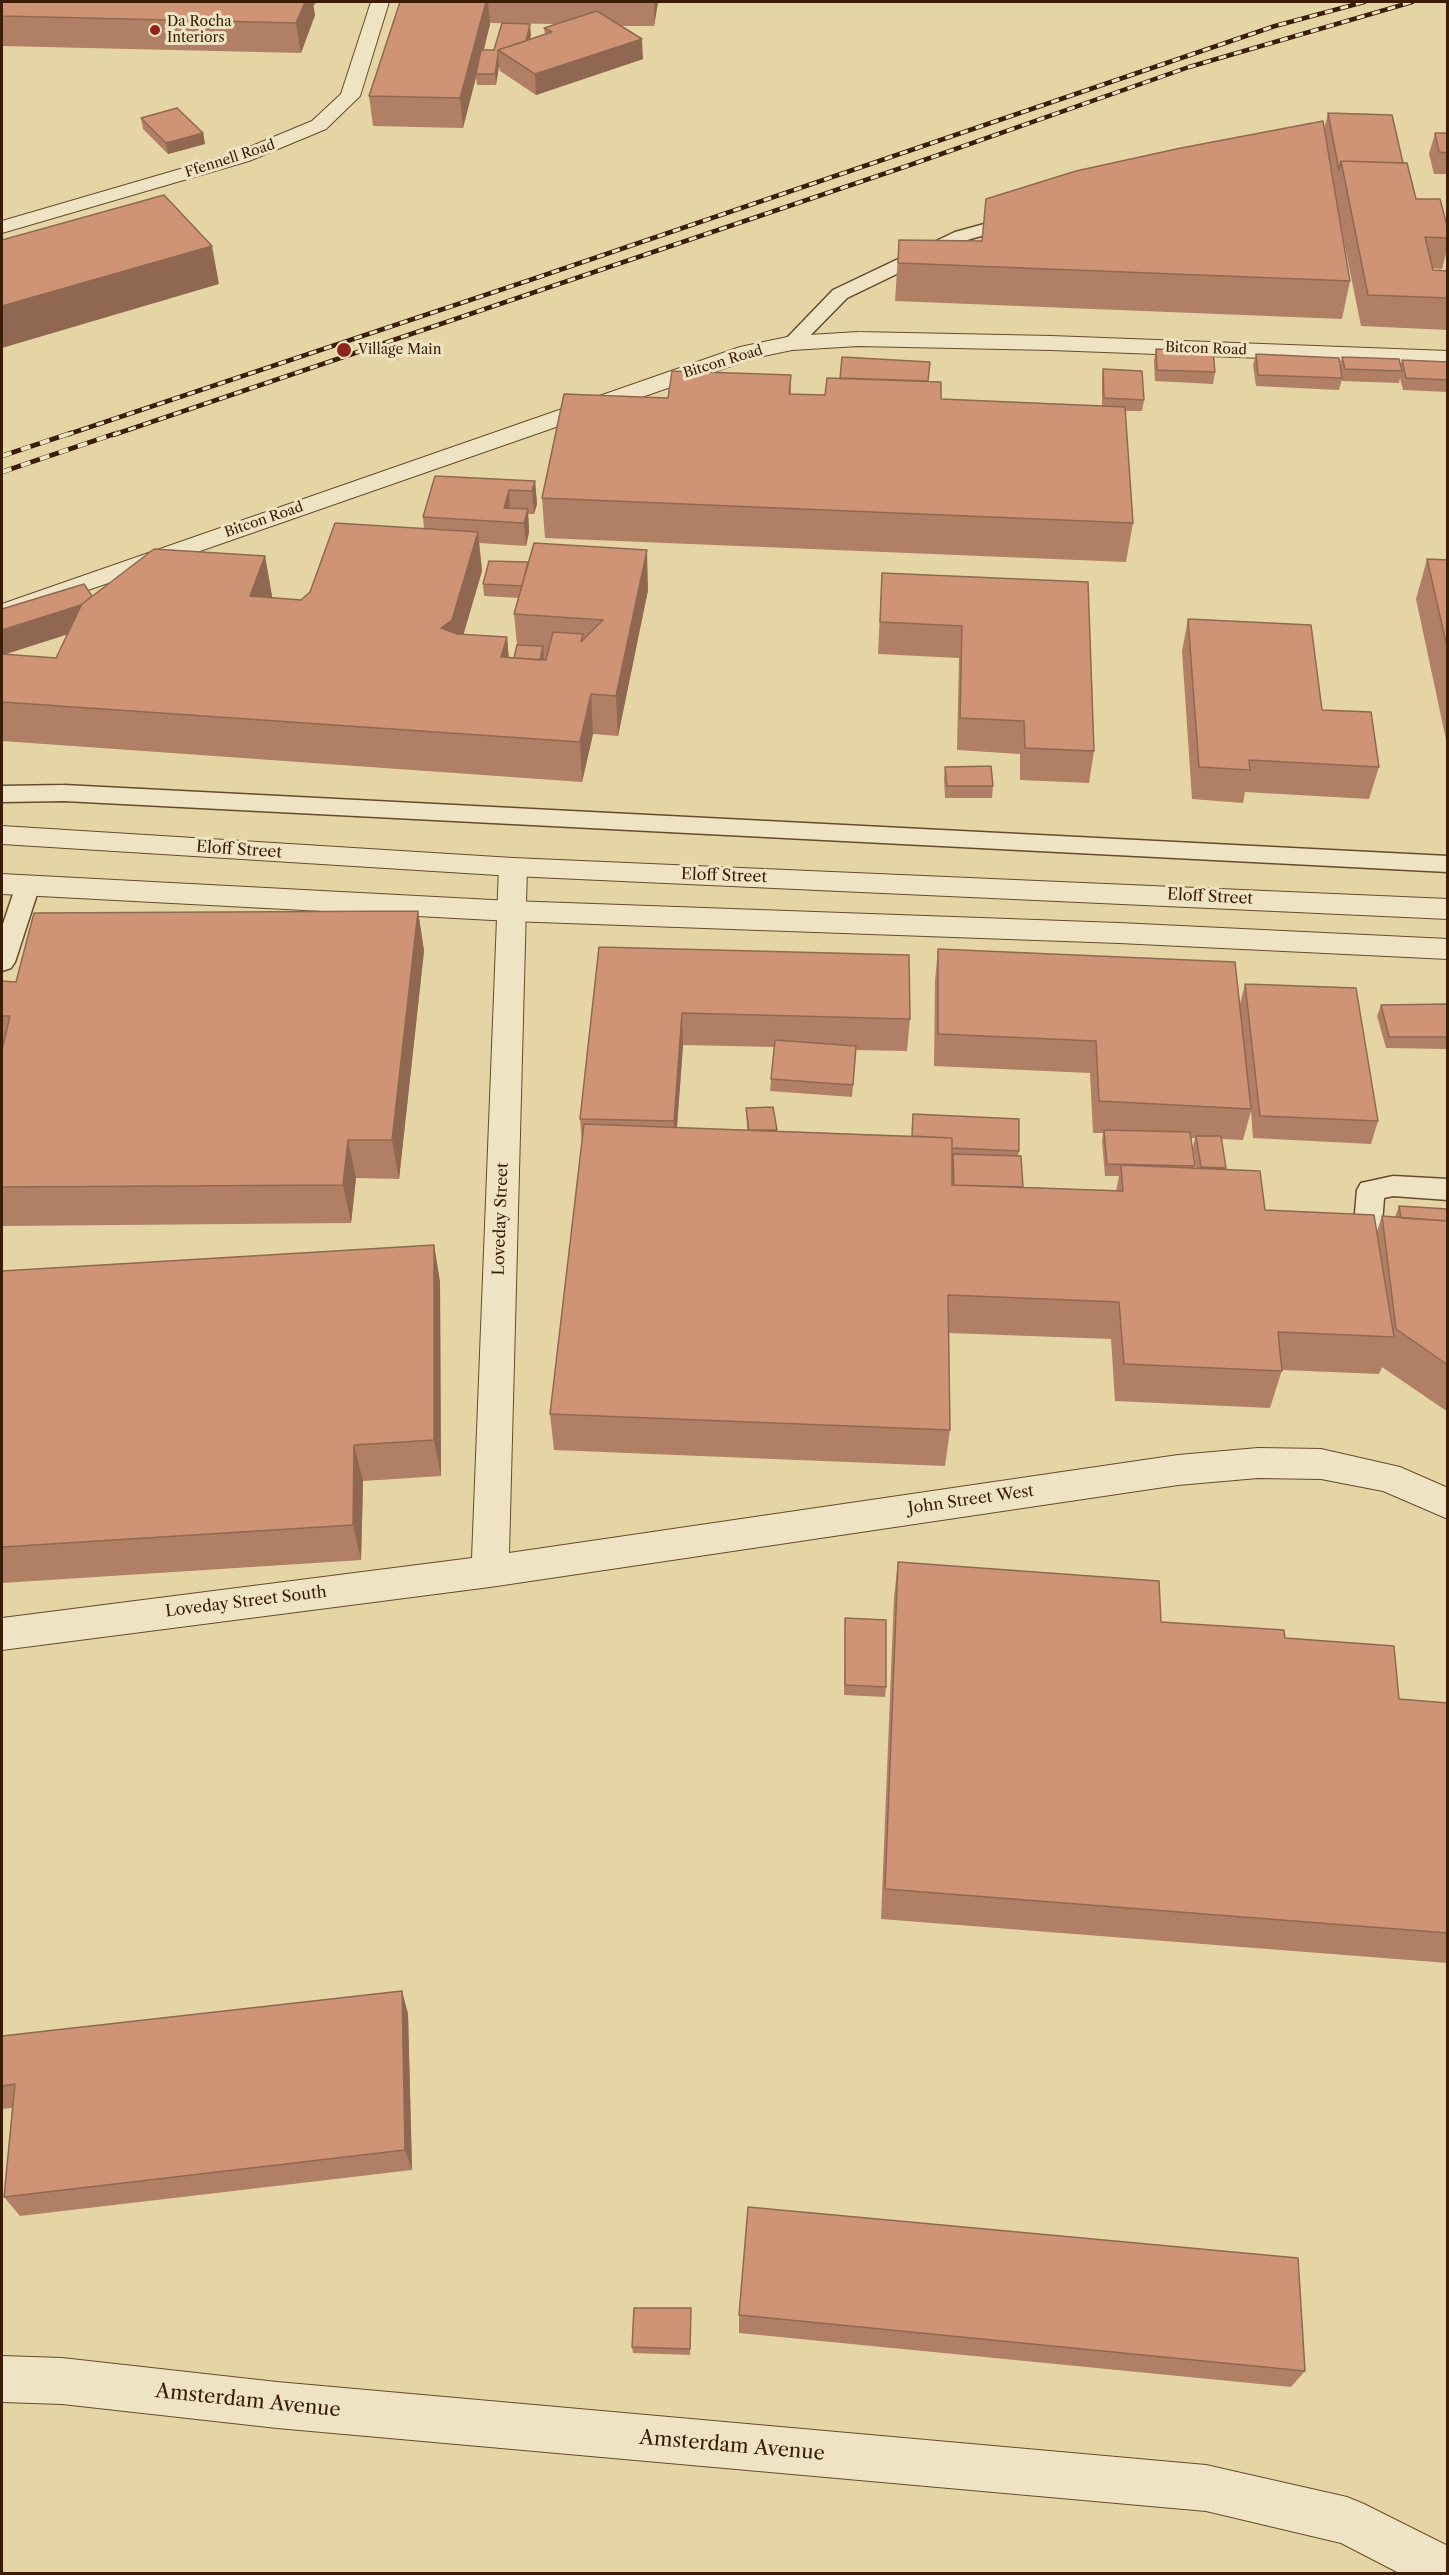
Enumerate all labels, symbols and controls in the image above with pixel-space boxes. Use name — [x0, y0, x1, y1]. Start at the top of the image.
place label: Da Rocha Interiors — [167, 14, 232, 46]
marker: Da Rocha Interiors — [148, 23, 162, 37]
street label: Ffennell Road — [183, 137, 277, 181]
street label: Bitcon Road — [1165, 339, 1247, 359]
marker: Village Main — [335, 341, 353, 359]
place label: Village Main — [358, 342, 441, 358]
street label: Bitcon Road — [681, 342, 765, 382]
street label: Bitcon Road — [223, 499, 305, 541]
street label: Eloff Street — [195, 837, 283, 863]
street label: Eloff Street — [681, 865, 767, 887]
street label: Eloff Street — [1166, 885, 1254, 909]
street label: Loveday Street — [489, 1162, 513, 1276]
street label: John Street West — [907, 1482, 1035, 1518]
street label: Loveday Street South — [164, 1583, 328, 1621]
street label: Amsterdam Avenue — [154, 2379, 342, 2423]
street label: Amsterdam Avenue — [638, 2426, 826, 2466]

